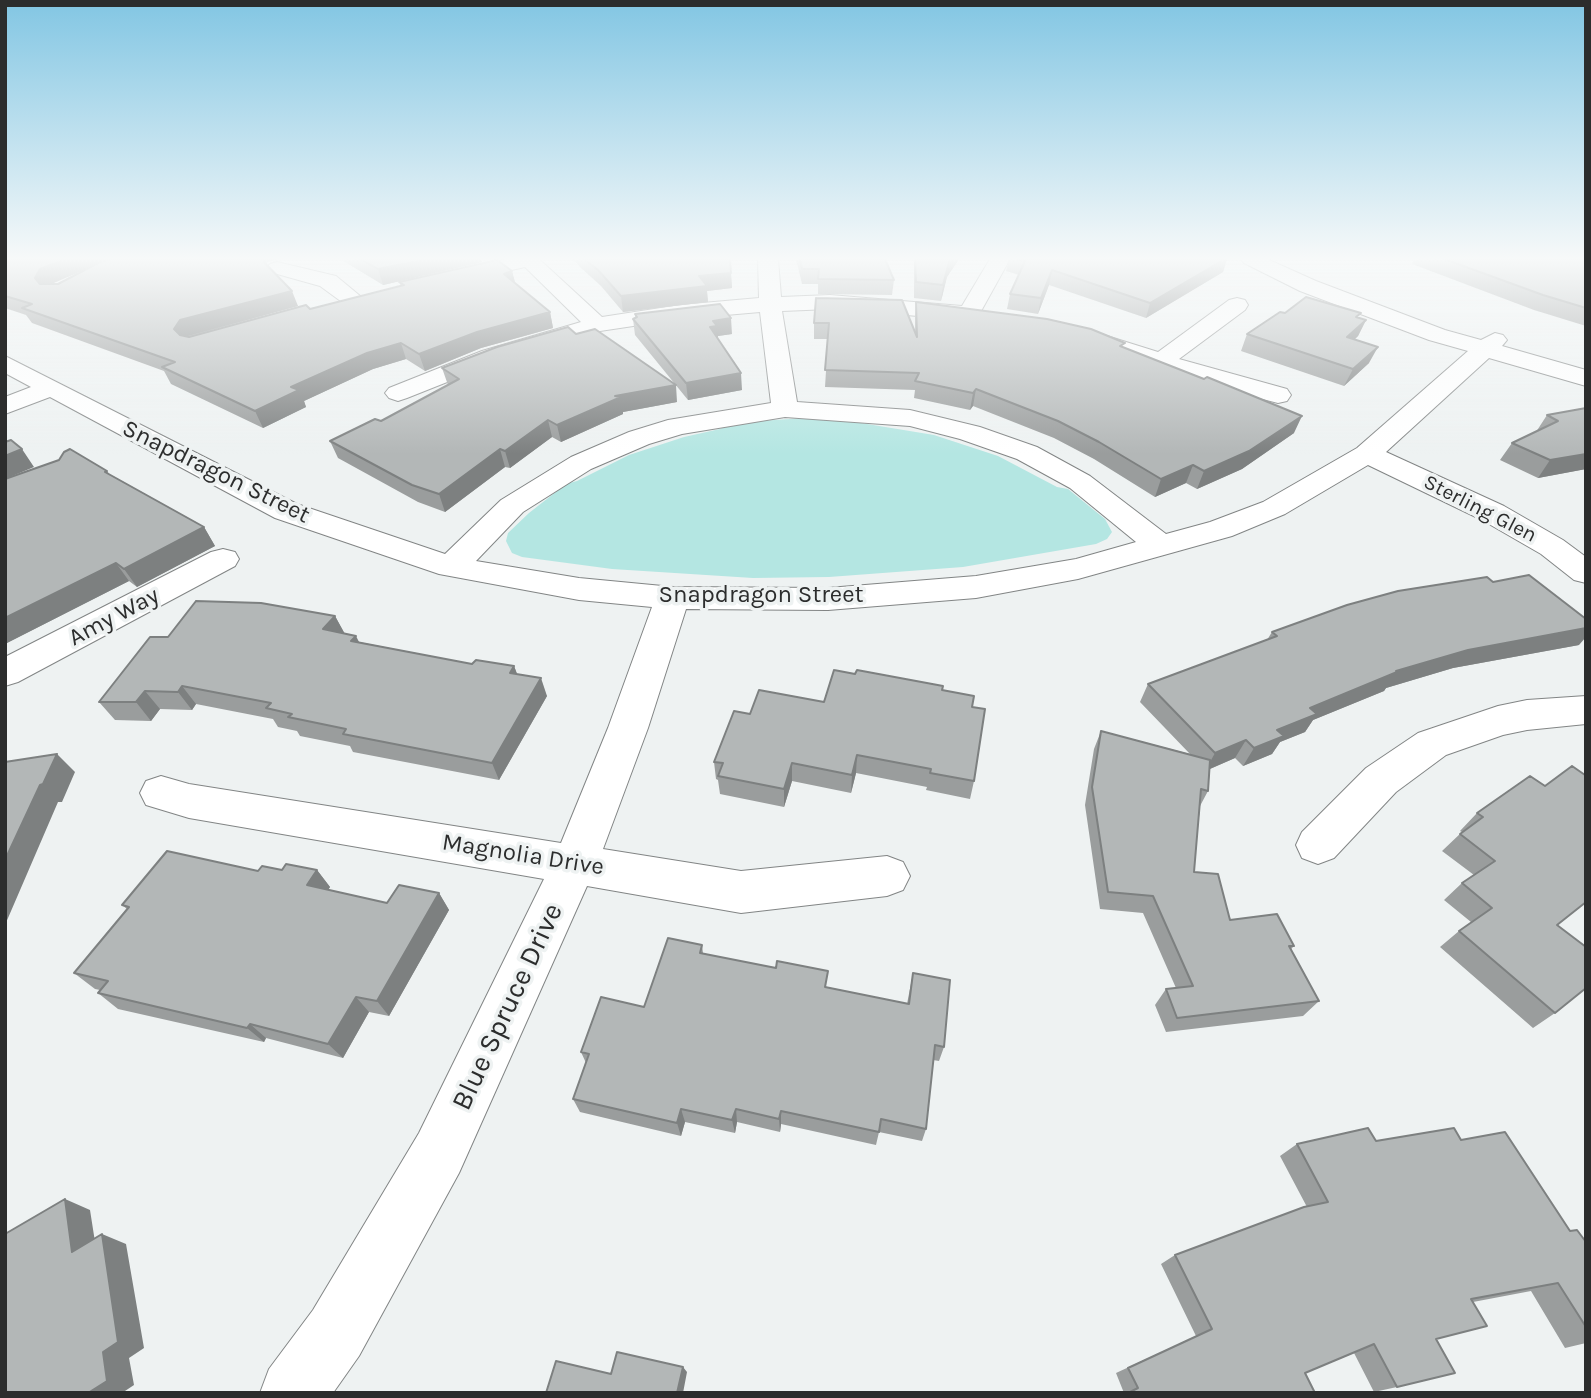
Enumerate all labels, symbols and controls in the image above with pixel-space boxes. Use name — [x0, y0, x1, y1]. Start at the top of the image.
street label: Snapdragon Street — [118, 414, 314, 530]
street label: Sterling Glen — [1419, 470, 1541, 548]
street label: Amy Way — [64, 581, 164, 653]
street label: Snapdragon Street — [658, 581, 864, 609]
street label: Magnolia Drive — [440, 828, 606, 882]
street label: Blue Spruce Drive — [445, 898, 571, 1116]

